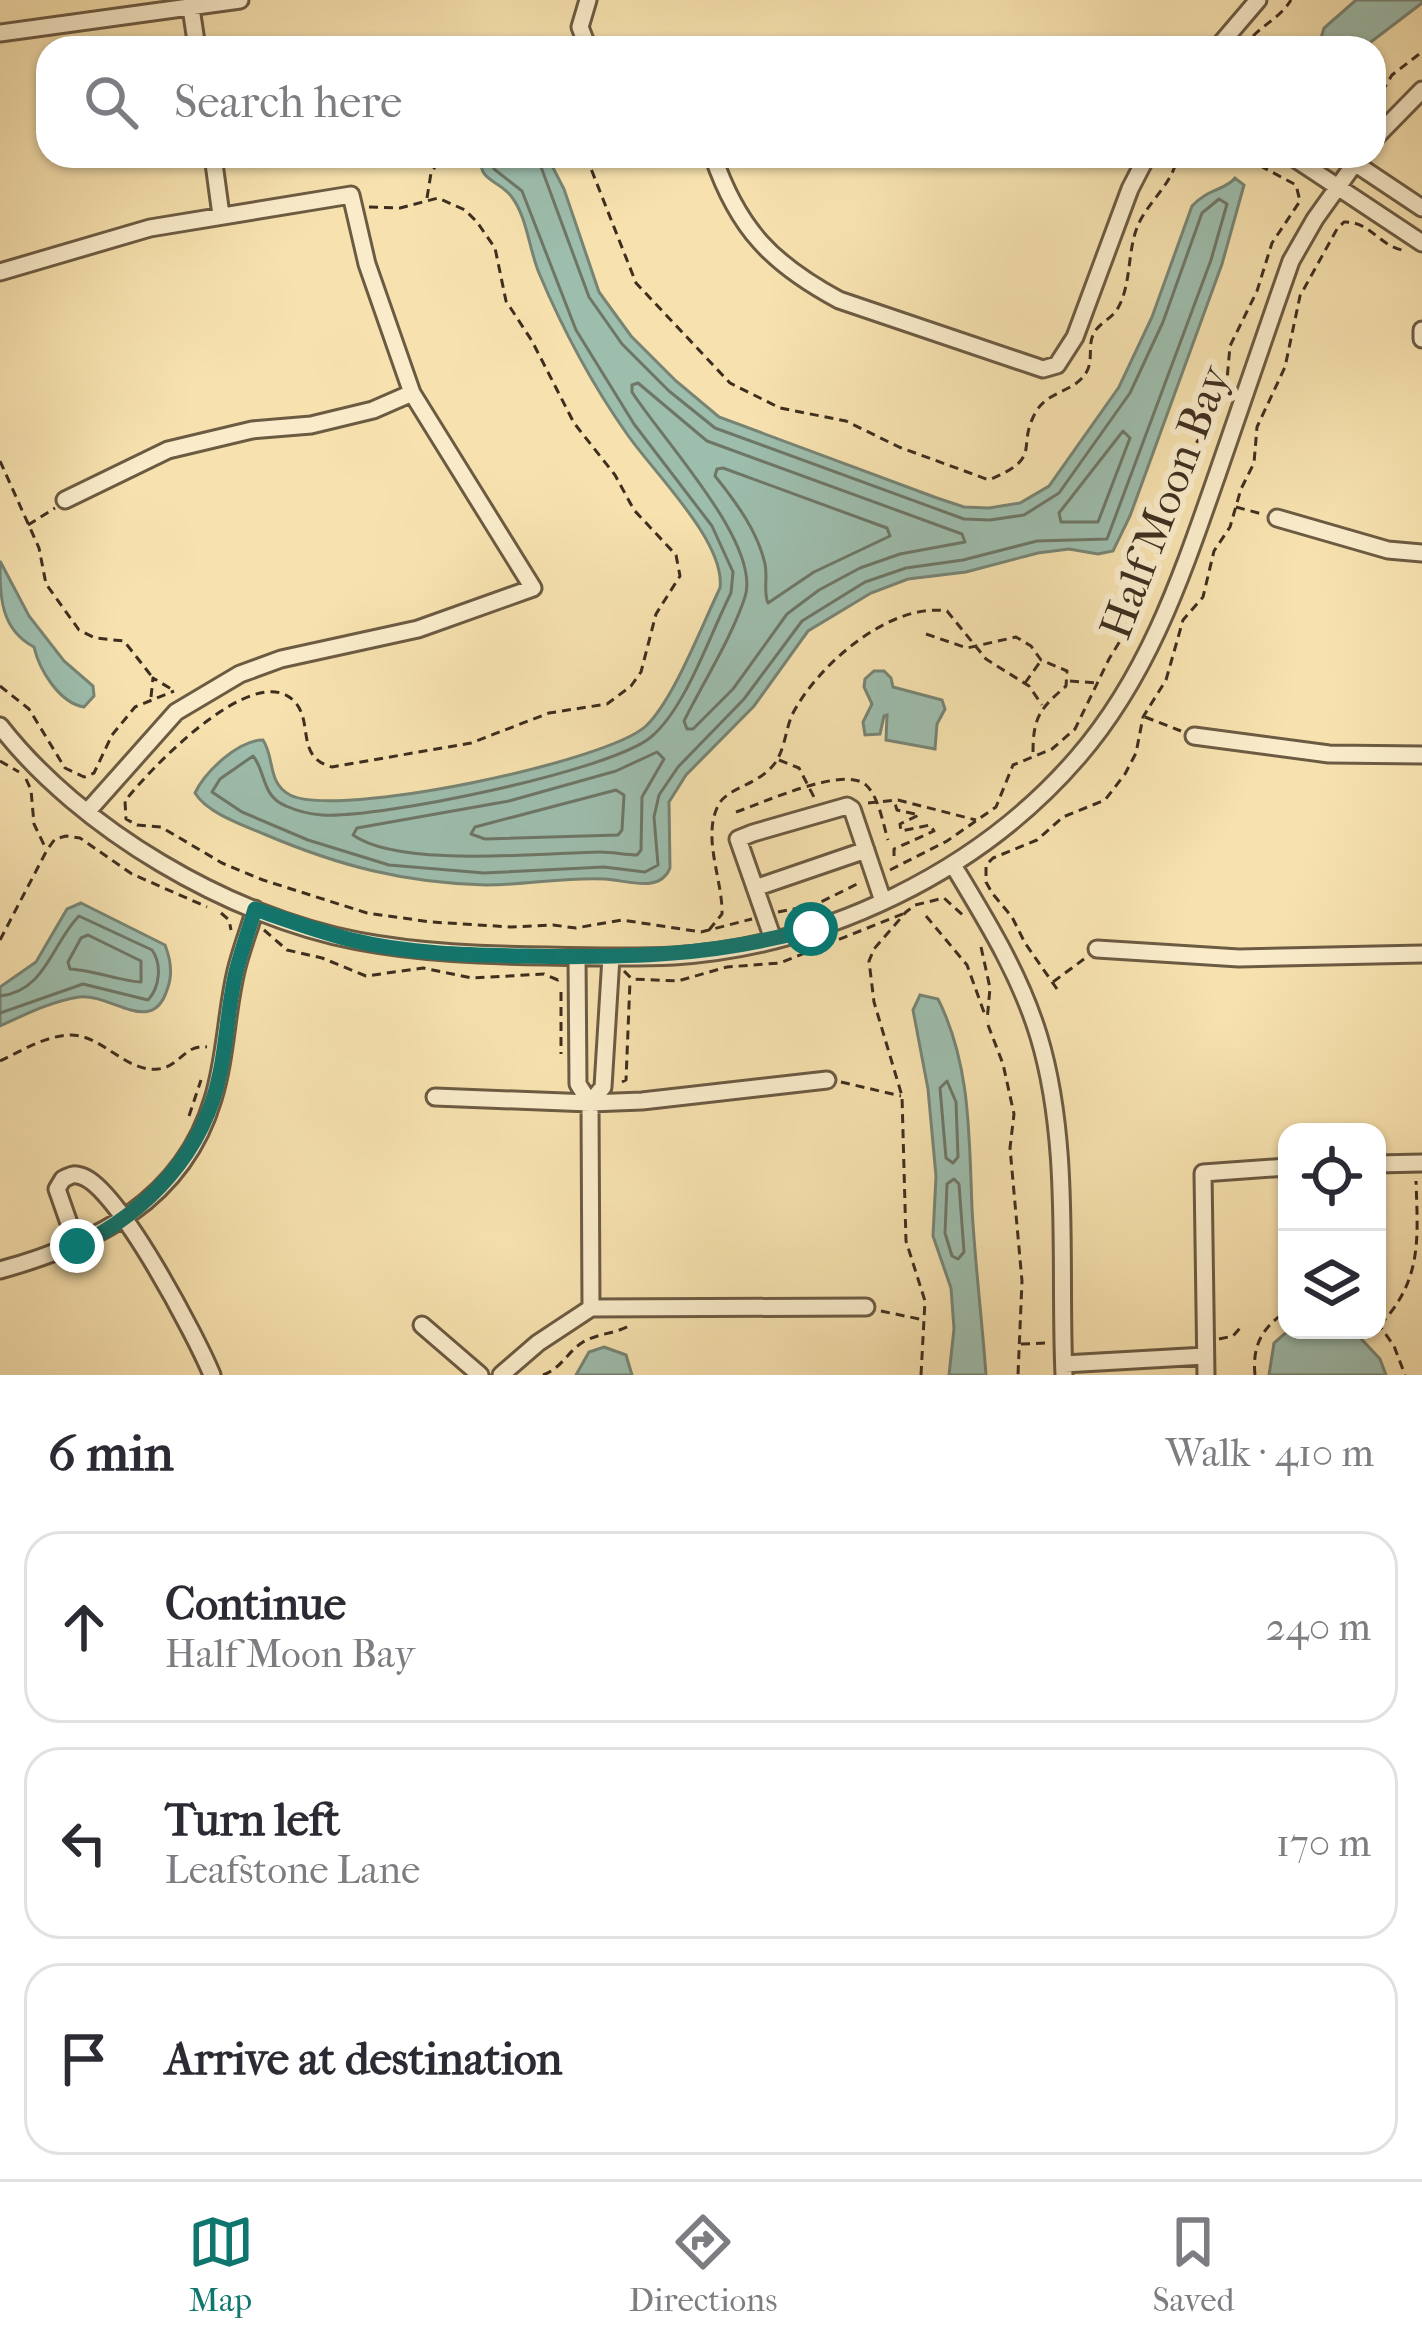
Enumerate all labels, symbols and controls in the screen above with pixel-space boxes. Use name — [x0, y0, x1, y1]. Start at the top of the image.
search box — [36, 36, 1386, 168]
icon: search — [78, 69, 144, 135]
text: Search here — [174, 76, 402, 129]
street label: Half Moon Bay — [1089, 357, 1243, 647]
route start — [784, 902, 838, 956]
map controls — [1278, 1123, 1386, 1339]
button: locate — [1278, 1123, 1386, 1231]
route end — [50, 1219, 104, 1273]
button: layers — [1278, 1231, 1386, 1339]
text: 6 min — [48, 1423, 174, 1483]
text: Walk · 410 m — [1166, 1430, 1374, 1476]
text: Continue — [165, 1578, 346, 1631]
icon: ahead — [51, 1594, 117, 1660]
text: 240 m — [1266, 1604, 1371, 1650]
text: Half Moon Bay — [165, 1631, 415, 1677]
text: Turn left — [165, 1794, 340, 1847]
icon: left — [51, 1810, 117, 1876]
text: 170 m — [1276, 1820, 1371, 1866]
text: Leafstone Lane — [165, 1847, 420, 1893]
icon: arrive — [51, 2026, 117, 2092]
text: Arrive at destination — [165, 2033, 562, 2086]
tab: Map — [188, 2209, 254, 2320]
tab: Directions — [629, 2209, 777, 2320]
tab: Saved — [1153, 2209, 1234, 2320]

